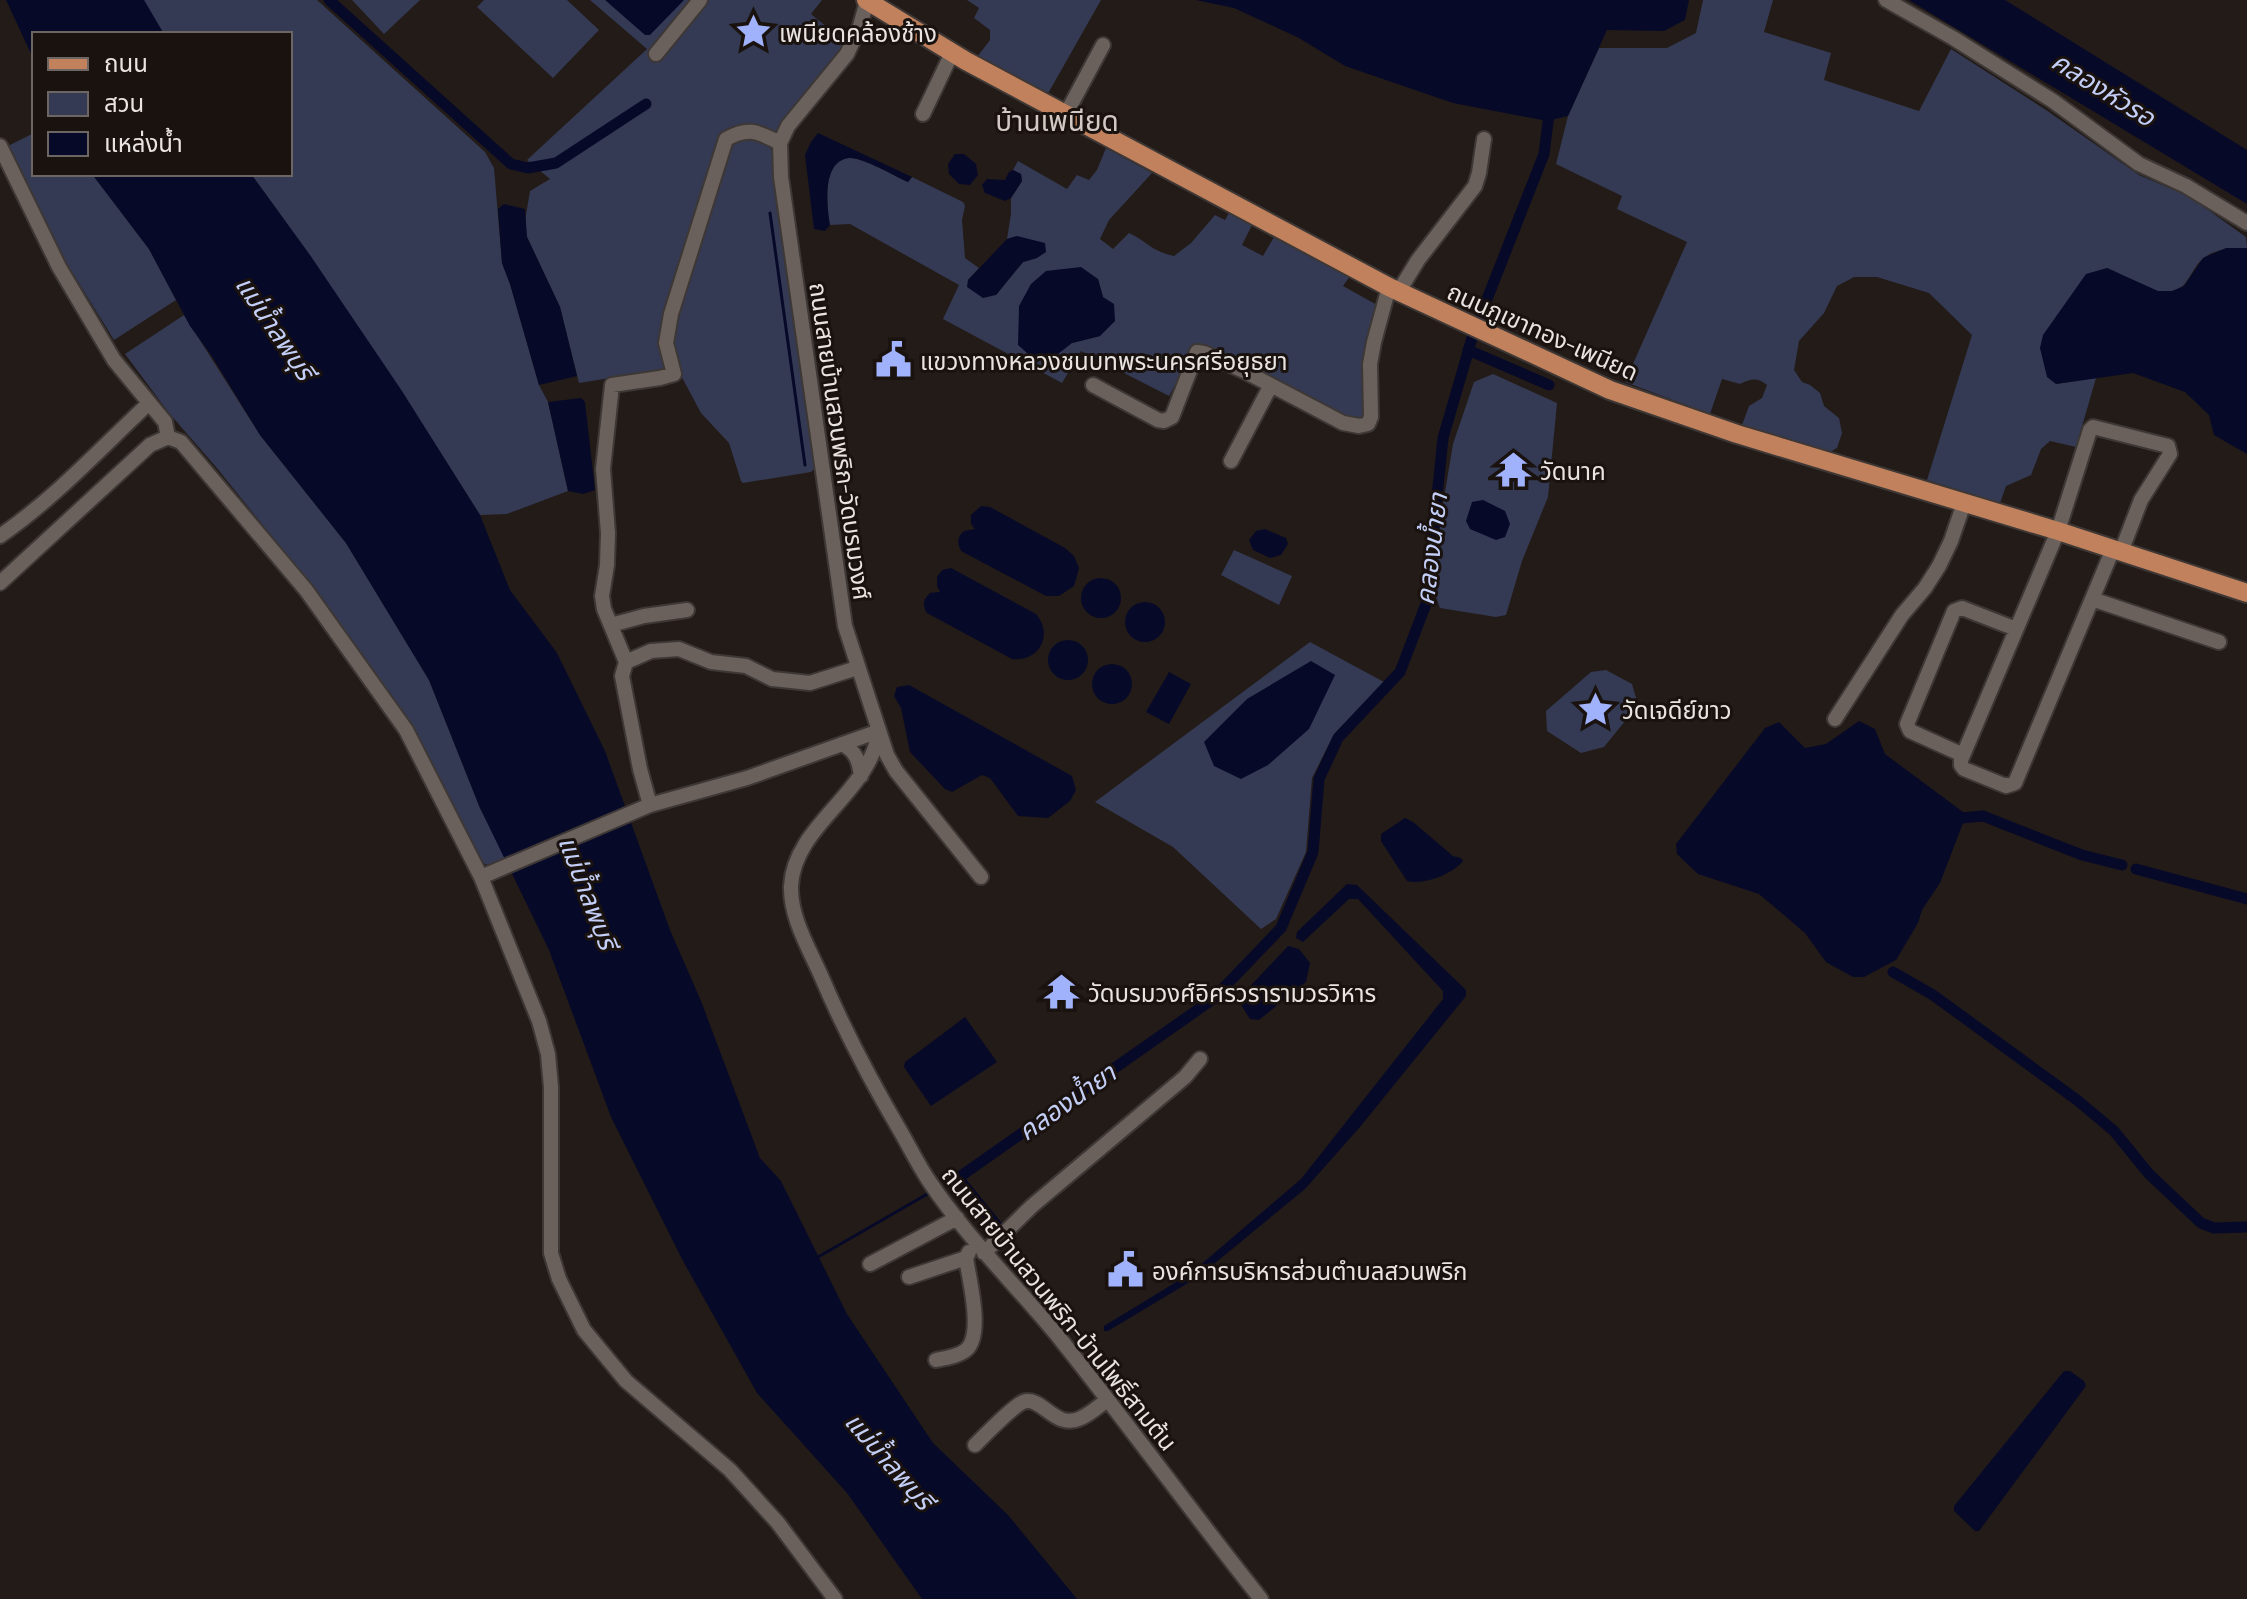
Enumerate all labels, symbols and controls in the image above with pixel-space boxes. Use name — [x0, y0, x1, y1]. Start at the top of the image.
place icon: เพนียดคล้องช้าง — [734, 13, 772, 51]
place label: เพนียดคล้องช้าง — [779, 18, 937, 47]
legend — [32, 32, 292, 176]
water label: คลองหัวรอ — [2047, 44, 2162, 132]
text: ถนน — [104, 48, 148, 77]
text: สวน — [104, 88, 144, 117]
district label: บ้านเพนียด — [995, 103, 1119, 137]
text: แหล่งน้ำ — [104, 127, 183, 157]
water label: แม่น้ำลพบุรี — [228, 269, 325, 389]
street label: ถนนภูเขาทอง-เพนียด — [1442, 276, 1643, 388]
street label: ถนนสายบ้านสวนพริก-วัดบรมวงศ์ — [804, 280, 878, 602]
public building icon: แขวงทางหลวงชนบทพระนครศรีอยุธยา — [875, 341, 913, 379]
place label: แขวงทางหลวงชนบทพระนครศรีอยุธยา — [920, 346, 1287, 377]
temple icon: วัดนาค — [1495, 451, 1533, 489]
place label: วัดนาค — [1540, 456, 1606, 485]
water label: คลองน้ำยา — [1407, 490, 1452, 607]
place icon: วัดเจดีย์ขาว — [1577, 690, 1615, 728]
place label: วัดเจดีย์ขาว — [1622, 695, 1731, 724]
water label: แม่น้ำลพบุรี — [551, 831, 627, 958]
temple icon: วัดบรมวงศ์อิศรวรารามวรวิหาร — [1043, 973, 1081, 1011]
place label: วัดบรมวงศ์อิศรวรารามวรวิหาร — [1088, 978, 1376, 1007]
water label: คลองน้ำยา — [1011, 1054, 1122, 1146]
street label: ถนนสายบ้านสวนพริก-บ้านโพธิ์สามต้น — [936, 1160, 1184, 1456]
public building icon: องค์การบริหารส่วนตำบลสวนพริก — [1107, 1251, 1145, 1289]
place label: องค์การบริหารส่วนตำบลสวนพริก — [1152, 1256, 1468, 1285]
water label: แม่น้ำลพบุรี — [838, 1404, 944, 1519]

